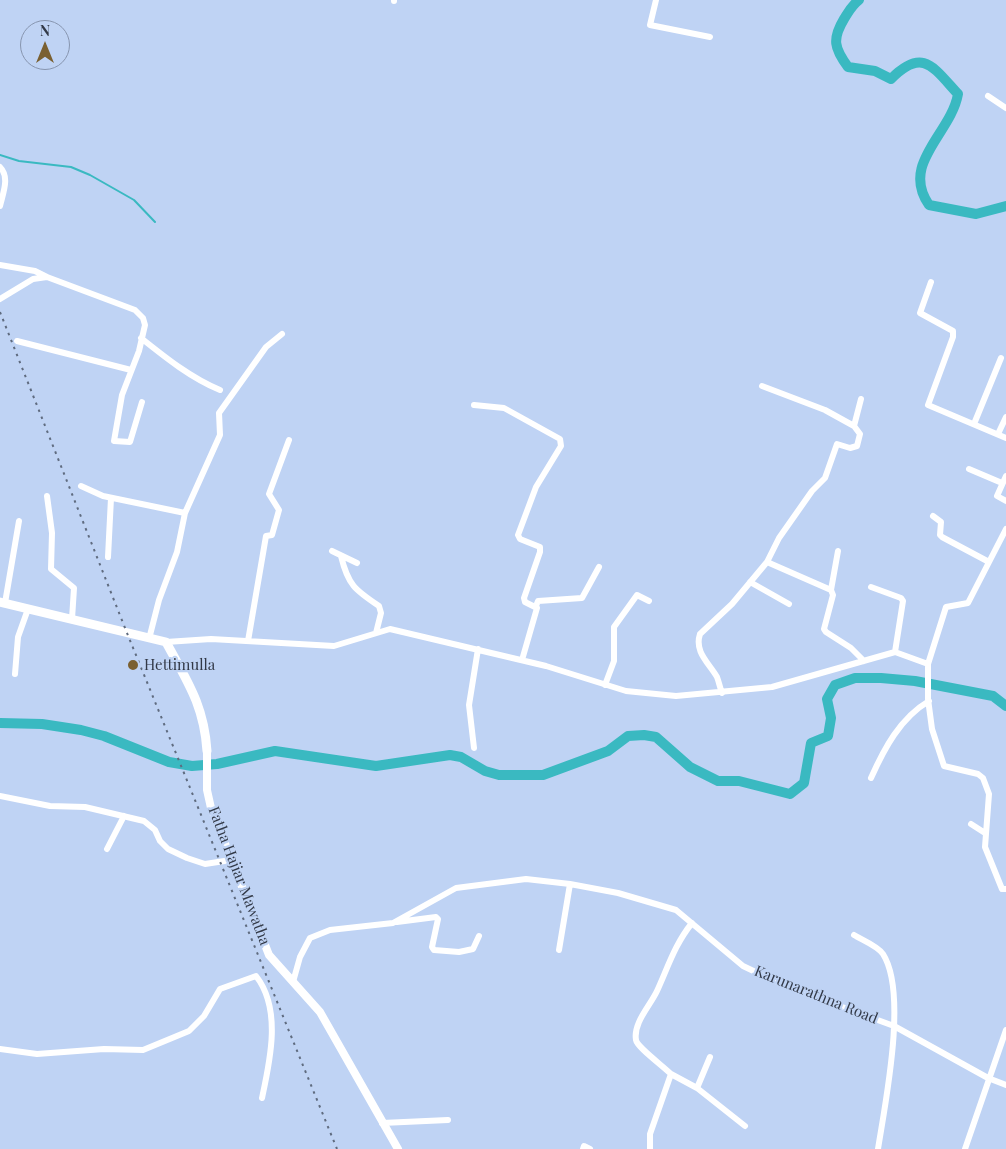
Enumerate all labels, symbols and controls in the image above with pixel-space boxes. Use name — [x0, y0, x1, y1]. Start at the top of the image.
north arrow — [20, 20, 70, 70]
text: N — [40, 21, 50, 40]
place label: Hettimulla — [144, 656, 215, 674]
marker: Hettimulla — [126, 658, 140, 672]
street label: Fatha Hajiar Mawatha — [204, 804, 274, 948]
street label: Karunarathna Road — [752, 962, 880, 1028]

